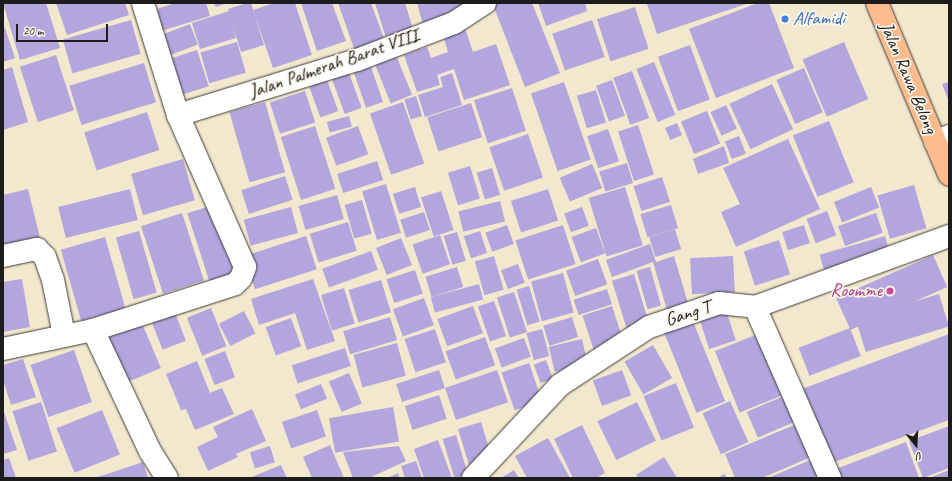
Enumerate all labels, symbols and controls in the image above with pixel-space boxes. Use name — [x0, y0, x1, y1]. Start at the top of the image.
place label: Alfamidi — [793, 8, 845, 30]
marker: Alfamidi — [780, 14, 790, 24]
scale bar — [18, 16, 110, 42]
street label: Jalan Rawa Belong — [874, 19, 942, 137]
text: 20 m — [23, 23, 43, 39]
street label: Jalan Palmerah Barat VIII — [246, 24, 422, 104]
place label: Roomme — [830, 280, 882, 302]
marker: Roomme — [885, 286, 895, 296]
street label: Gang T — [663, 296, 713, 332]
north arrow — [896, 425, 936, 465]
text: U — [915, 449, 924, 464]

